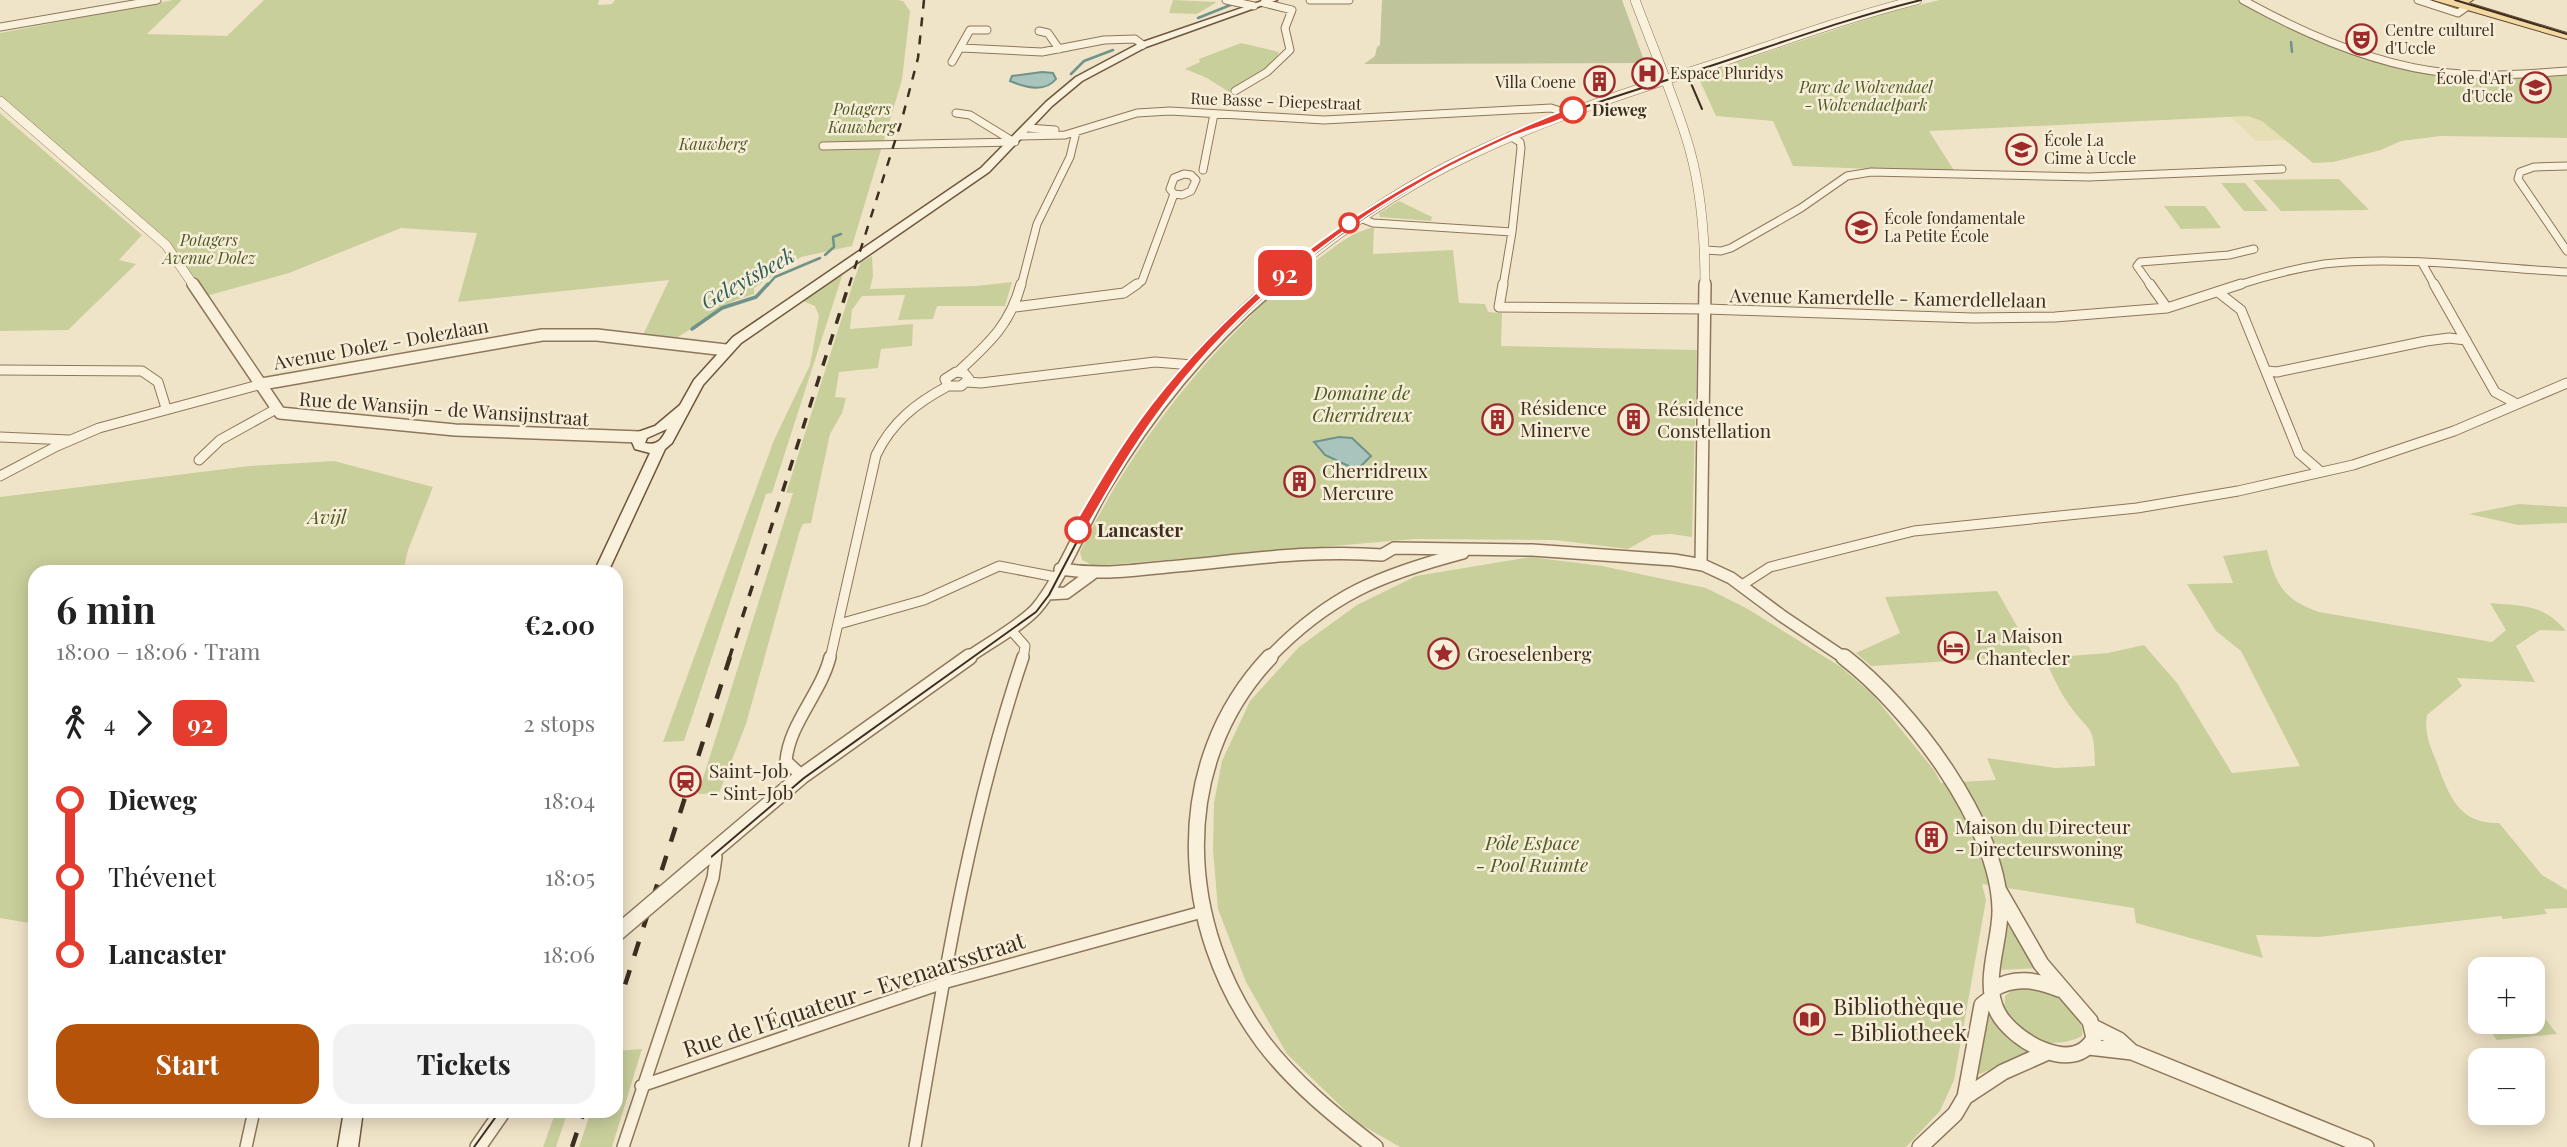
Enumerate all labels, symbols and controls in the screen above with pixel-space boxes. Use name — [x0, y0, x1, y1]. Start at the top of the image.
place label: Centre culturel d'Uccle — [2385, 19, 2495, 58]
theatre icon: Centre culturel d'Uccle — [2345, 22, 2379, 56]
hospital icon: Espace Pluridys — [1630, 56, 1664, 90]
place label: Espace Pluridys — [1670, 62, 1783, 83]
building icon: Villa Coene — [1582, 65, 1616, 99]
place label: École d'Art d'Uccle — [2436, 67, 2513, 106]
school or university icon: École d'Art d'Uccle — [2519, 70, 2553, 104]
place label: Villa Coene — [1494, 71, 1576, 92]
park label: Parc de Wolvendael - Wolvendaelpark — [1798, 76, 1933, 115]
street label: Rue Basse - Diepestraat — [1190, 87, 1362, 114]
marker: Dieweg — [1560, 97, 1586, 123]
park label: Potagers Kauwberg — [827, 98, 898, 137]
place label: Dieweg — [1592, 99, 1647, 120]
place label: École La Cime à Uccle — [2044, 129, 2136, 168]
school or university icon: École La Cime à Uccle — [2004, 132, 2038, 166]
park label: Kauwberg — [678, 133, 749, 154]
place label: École fondamentale La Petite École — [1884, 207, 2025, 246]
school or university icon: École fondamentale La Petite École — [1844, 210, 1878, 244]
unlabelled marker — [1339, 213, 1359, 233]
park label: Potagers Avenue Dolez — [161, 229, 256, 268]
water label: Geleytsbeek — [695, 240, 799, 315]
line badge: 92 — [1254, 250, 1316, 296]
text: 92 — [1272, 257, 1298, 289]
street label: Avenue Kamerdelle - Kamerdellelaan — [1728, 281, 2047, 313]
street label: Avenue Dolez - Dolezlaan — [270, 311, 491, 375]
park label: Domaine de Cherridreux — [1312, 379, 1412, 427]
street label: Rue de Wansijn - de Wansijnstraat — [298, 385, 590, 431]
place label: Résidence Minerve — [1520, 394, 1607, 442]
place label: Résidence Constellation — [1657, 395, 1772, 443]
building icon: Résidence Minerve — [1480, 402, 1514, 436]
building icon: Résidence Constellation — [1617, 403, 1651, 437]
place label: Cherridreux Mercure — [1322, 457, 1428, 505]
building icon: Cherridreux Mercure — [1282, 465, 1316, 499]
park label: Avijl — [306, 503, 347, 529]
place label: Lancaster — [1097, 516, 1183, 542]
marker: Lancaster — [1065, 517, 1091, 543]
text: 6 min — [56, 583, 156, 634]
text: €2.00 — [524, 607, 595, 642]
place label: La Maison Chantecler — [1976, 622, 2070, 670]
hotel icon: La Maison Chantecler — [1936, 630, 1970, 664]
text: 18:00 – 18:06 · Tram — [56, 635, 260, 666]
place icon: Groeselenberg — [1427, 637, 1461, 671]
place label: Groeselenberg — [1467, 640, 1592, 666]
icon: walk — [56, 704, 94, 742]
icon: forward — [125, 704, 163, 742]
text: 4 — [104, 707, 115, 738]
text: 92 — [187, 707, 213, 739]
text: 2 stops — [524, 707, 595, 738]
place label: Saint-Job - Sint-Job — [709, 757, 794, 805]
station icon: Saint-Job - Sint-Job — [669, 765, 703, 799]
text: Dieweg — [108, 782, 197, 817]
text: 18:04 — [543, 784, 595, 815]
place label: Maison du Directeur - Directeurswoning — [1955, 813, 2131, 861]
building icon: Maison du Directeur - Directeurswoning — [1915, 821, 1949, 855]
park label: Pôle Espace - Pool Ruimte — [1476, 829, 1588, 877]
text: Thévenet — [108, 859, 216, 894]
text: 18:05 — [545, 861, 595, 892]
street label: Rue de l'Équateur - Evenaarsstraat — [679, 923, 1029, 1064]
text: Lancaster — [108, 936, 226, 971]
text: 18:06 — [543, 938, 595, 969]
map controls — [2468, 957, 2545, 1125]
button: + — [2468, 957, 2545, 1034]
place label: Bibliothèque - Bibliotheek — [1833, 990, 1968, 1047]
library icon: Bibliothèque - Bibliotheek — [1793, 1003, 1827, 1037]
button: Start — [56, 1024, 319, 1104]
button: Tickets — [333, 1024, 595, 1104]
button: − — [2468, 1048, 2545, 1125]

